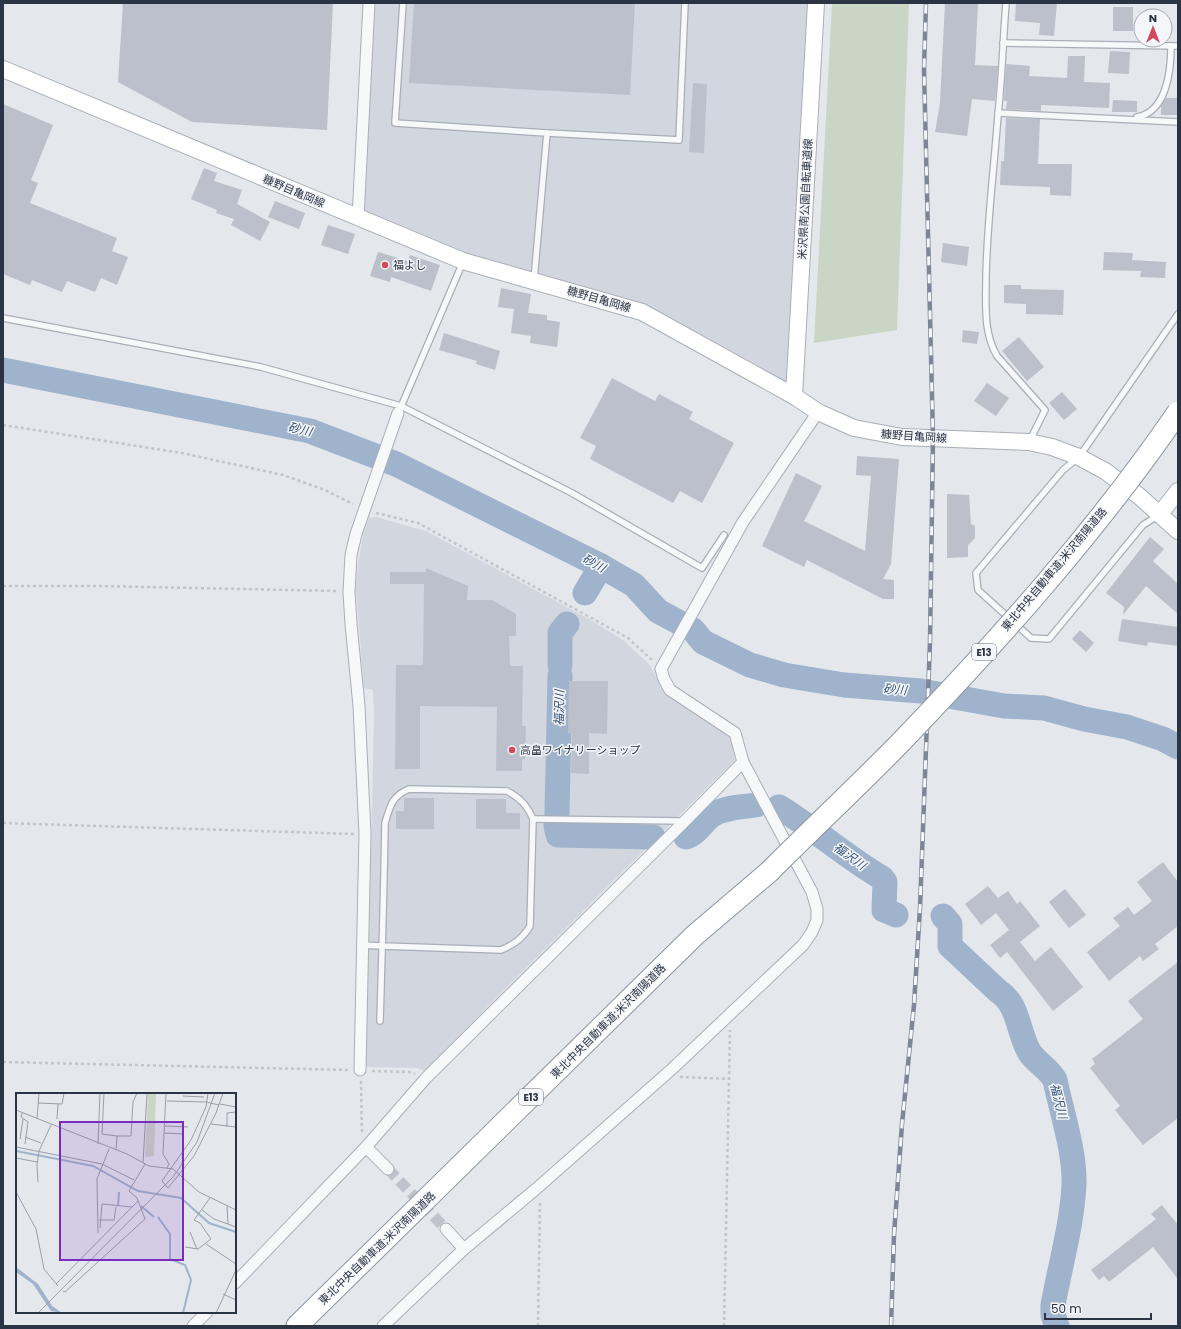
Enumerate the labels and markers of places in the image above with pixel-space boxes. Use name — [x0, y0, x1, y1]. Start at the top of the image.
place label: 福よし — [393, 257, 426, 273]
marker: 福よし — [380, 260, 390, 270]
place label: 高畠ワイナリーショップ — [520, 742, 641, 758]
marker: 高畠ワイナリーショップ — [507, 745, 517, 755]

